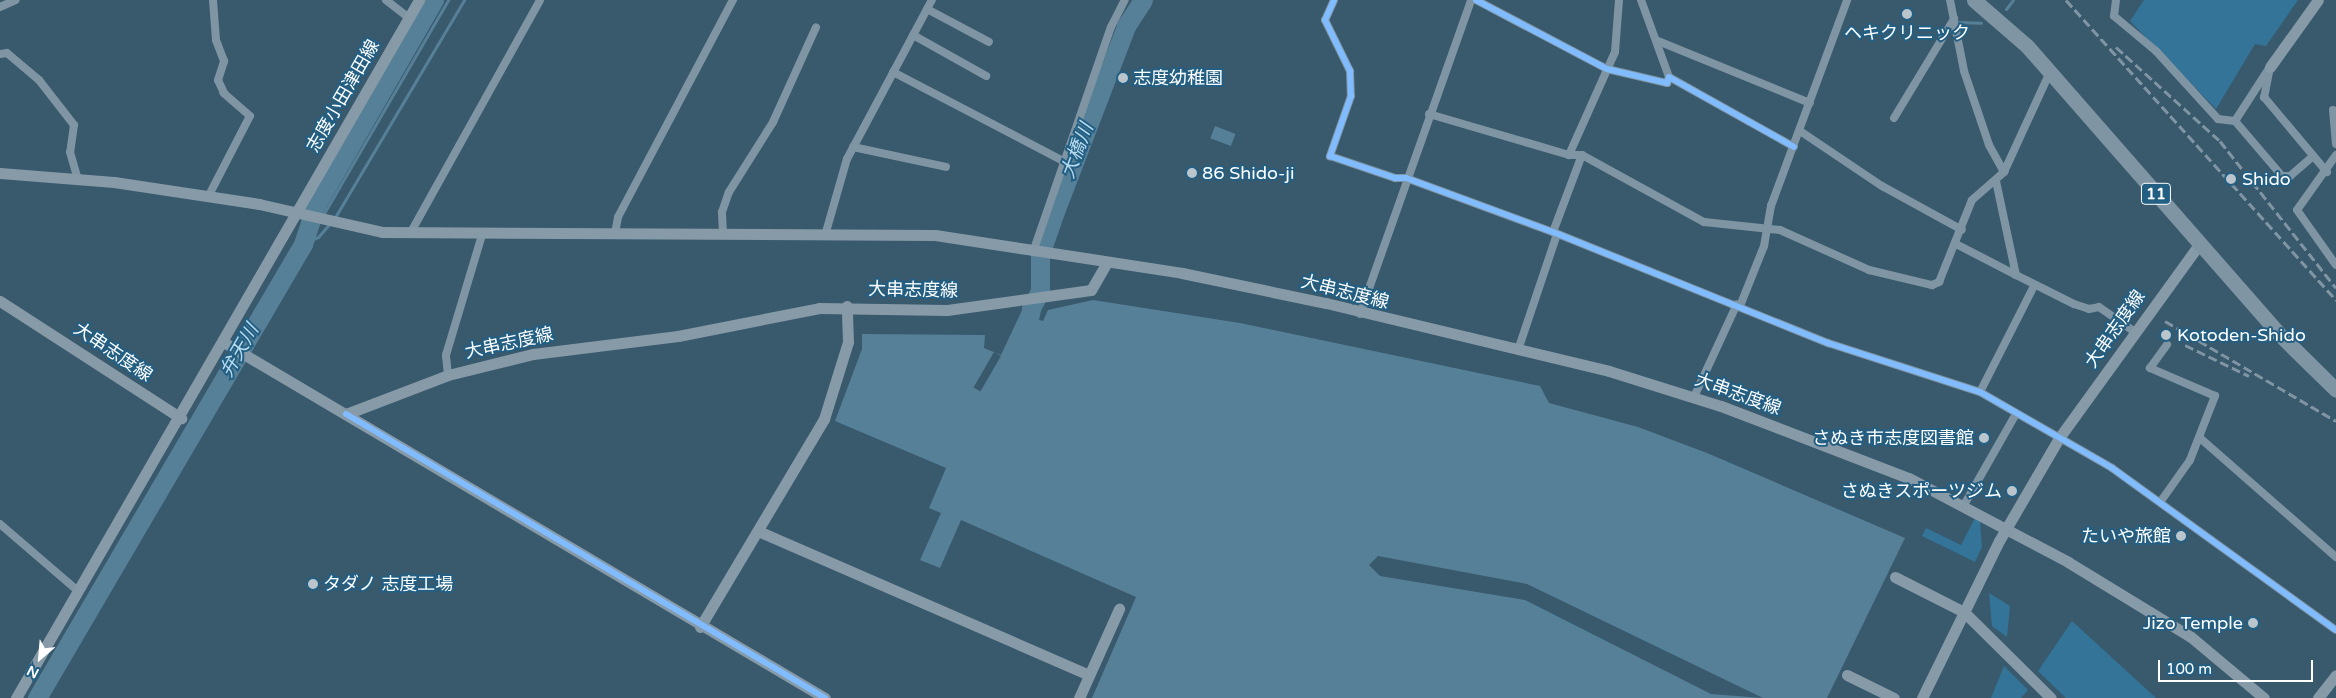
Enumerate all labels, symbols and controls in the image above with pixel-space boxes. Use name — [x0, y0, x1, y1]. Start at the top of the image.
marker: ヘキクリニック — [1901, 8, 1913, 20]
place label: ヘキクリニック — [1844, 22, 1970, 44]
street label: 志度小田津田線 — [302, 36, 384, 156]
place label: 志度幼稚園 — [1133, 67, 1223, 89]
marker: 志度幼稚園 — [1117, 72, 1129, 84]
water label: 大橋川 — [1057, 120, 1099, 182]
place label: 86 Shido-ji — [1202, 162, 1294, 184]
marker: 86 Shido-ji — [1186, 167, 1198, 179]
place label: Shido — [2242, 168, 2291, 190]
marker: Shido — [2224, 172, 2238, 186]
road number: 11 — [2140, 180, 2172, 208]
street label: 大串志度線 — [1299, 271, 1391, 313]
street label: 大串志度線 — [868, 278, 958, 302]
street label: 大串志度線 — [2080, 286, 2150, 372]
street label: 大串志度線 — [70, 318, 156, 386]
water label: 弁天川 — [216, 321, 264, 381]
street label: 大串志度線 — [463, 323, 555, 363]
place label: Kotoden-Shido — [2177, 324, 2306, 346]
marker: Kotoden-Shido — [2159, 328, 2173, 342]
street label: 大串志度線 — [1692, 368, 1784, 420]
place label: さぬき市志度図書館 — [1812, 427, 1974, 449]
marker: さぬき市志度図書館 — [1978, 432, 1990, 444]
place label: さぬきスポーツジム — [1840, 480, 2002, 502]
marker: さぬきスポーツジム — [2006, 485, 2018, 497]
place label: たいや旅館 — [2081, 525, 2171, 547]
marker: たいや旅館 — [2175, 530, 2187, 542]
place label: タダノ 志度工場 — [323, 573, 454, 595]
marker: タダノ 志度工場 — [307, 578, 319, 590]
place label: Jizo Temple — [2143, 612, 2243, 634]
marker: Jizo Temple — [2247, 617, 2259, 629]
north arrow — [15, 633, 65, 683]
scale bar — [2161, 650, 2316, 682]
text: 100 m — [2166, 660, 2212, 678]
text: N — [24, 662, 42, 682]

